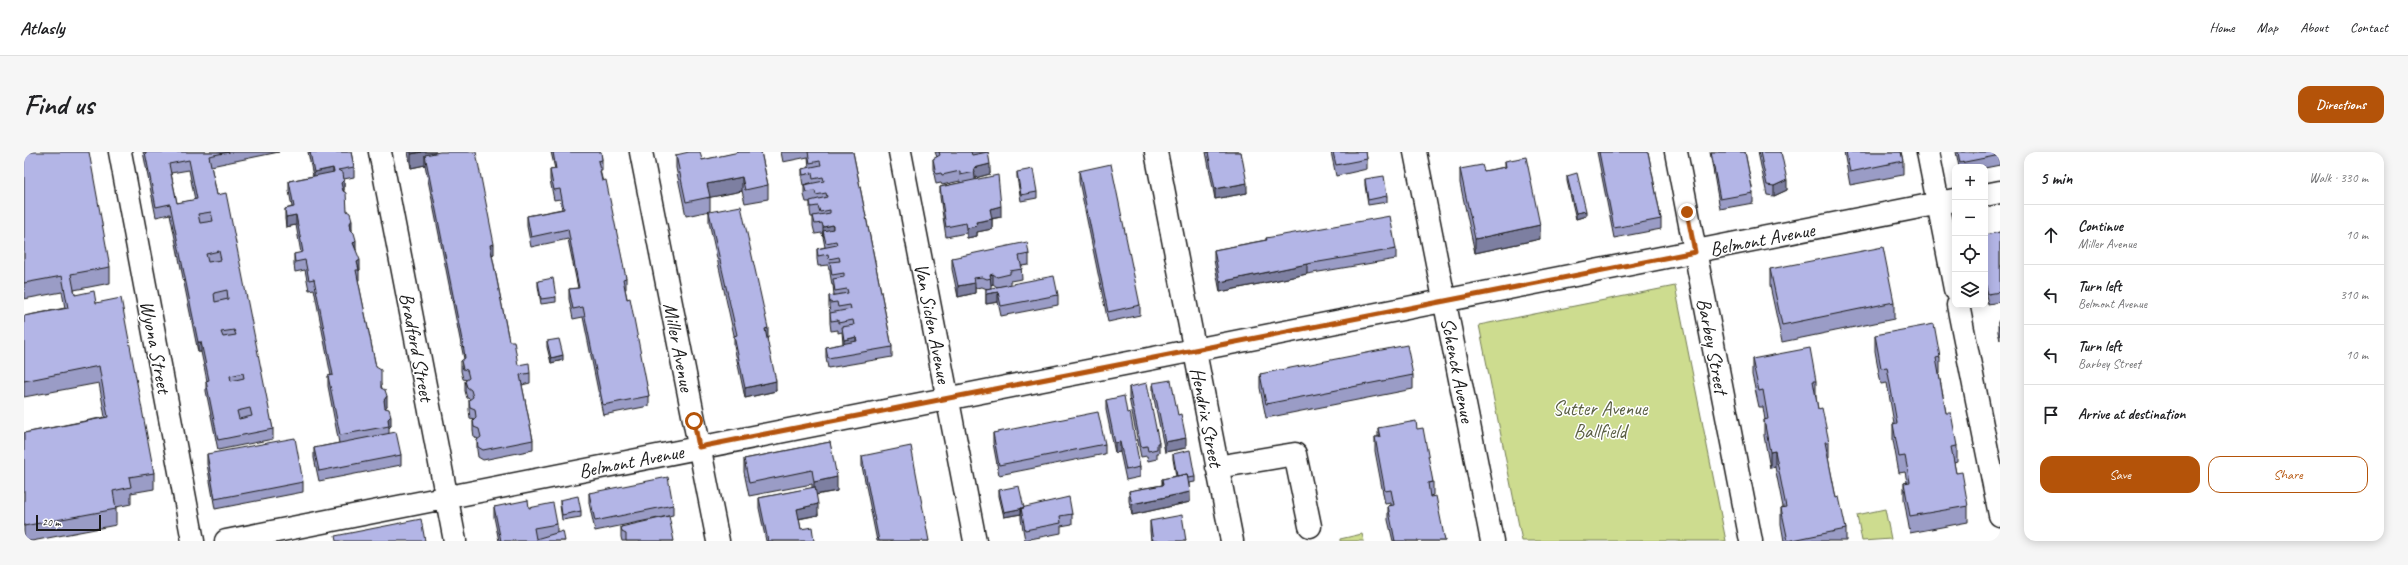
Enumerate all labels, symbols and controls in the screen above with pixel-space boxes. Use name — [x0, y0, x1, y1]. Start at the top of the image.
text: Atlasly — [20, 16, 64, 40]
text: Home — [2209, 19, 2235, 36]
text: Map — [2257, 19, 2278, 36]
text: About — [2300, 19, 2328, 36]
text: Contact — [2350, 19, 2388, 36]
button: Directions — [2298, 86, 2384, 123]
text: Find us — [24, 87, 94, 122]
map controls — [1952, 164, 1988, 308]
button: + — [1952, 164, 1988, 200]
text: 5 min — [2040, 168, 2072, 189]
text: Walk · 330 m — [2309, 170, 2368, 186]
button: − — [1952, 200, 1988, 236]
route end — [1678, 203, 1696, 221]
street label: Belmont Avenue — [1708, 217, 1818, 262]
text: Continue — [2078, 217, 2123, 236]
icon: ahead — [2040, 224, 2062, 246]
text: 10 m — [2346, 227, 2368, 243]
button: locate — [1952, 236, 1988, 272]
text: Miller Avenue — [2078, 236, 2136, 252]
street label: Van Siclen Avenue — [909, 261, 957, 387]
button: layers — [1952, 272, 1988, 308]
text: Turn left — [2078, 277, 2121, 296]
icon: left — [2040, 284, 2062, 306]
text: 310 m — [2340, 287, 2368, 303]
street label: Bradford Street — [394, 291, 440, 406]
street label: Barbey Street — [1691, 296, 1735, 399]
text: Belmont Avenue — [2078, 296, 2147, 312]
street label: Wyona Street — [134, 299, 177, 398]
street label: Miller Avenue — [658, 301, 700, 395]
street label: Schenck Avenue — [1435, 316, 1480, 426]
text: Turn left — [2078, 337, 2121, 356]
icon: left — [2040, 344, 2062, 366]
text: 10 m — [2346, 347, 2368, 363]
text: Barbey Street — [2078, 356, 2141, 372]
street label: Hendrix Street — [1185, 365, 1229, 471]
park label: Sutter Avenue Ballfield — [1553, 396, 1649, 444]
icon: arrive — [2040, 404, 2062, 426]
text: Arrive at destination — [2078, 405, 2185, 424]
route start — [685, 412, 703, 430]
street label: Belmont Avenue — [577, 439, 687, 484]
button: Save — [2040, 456, 2200, 493]
button: Share — [2208, 456, 2368, 493]
scale bar — [36, 513, 101, 532]
text: 20 m — [42, 515, 61, 529]

